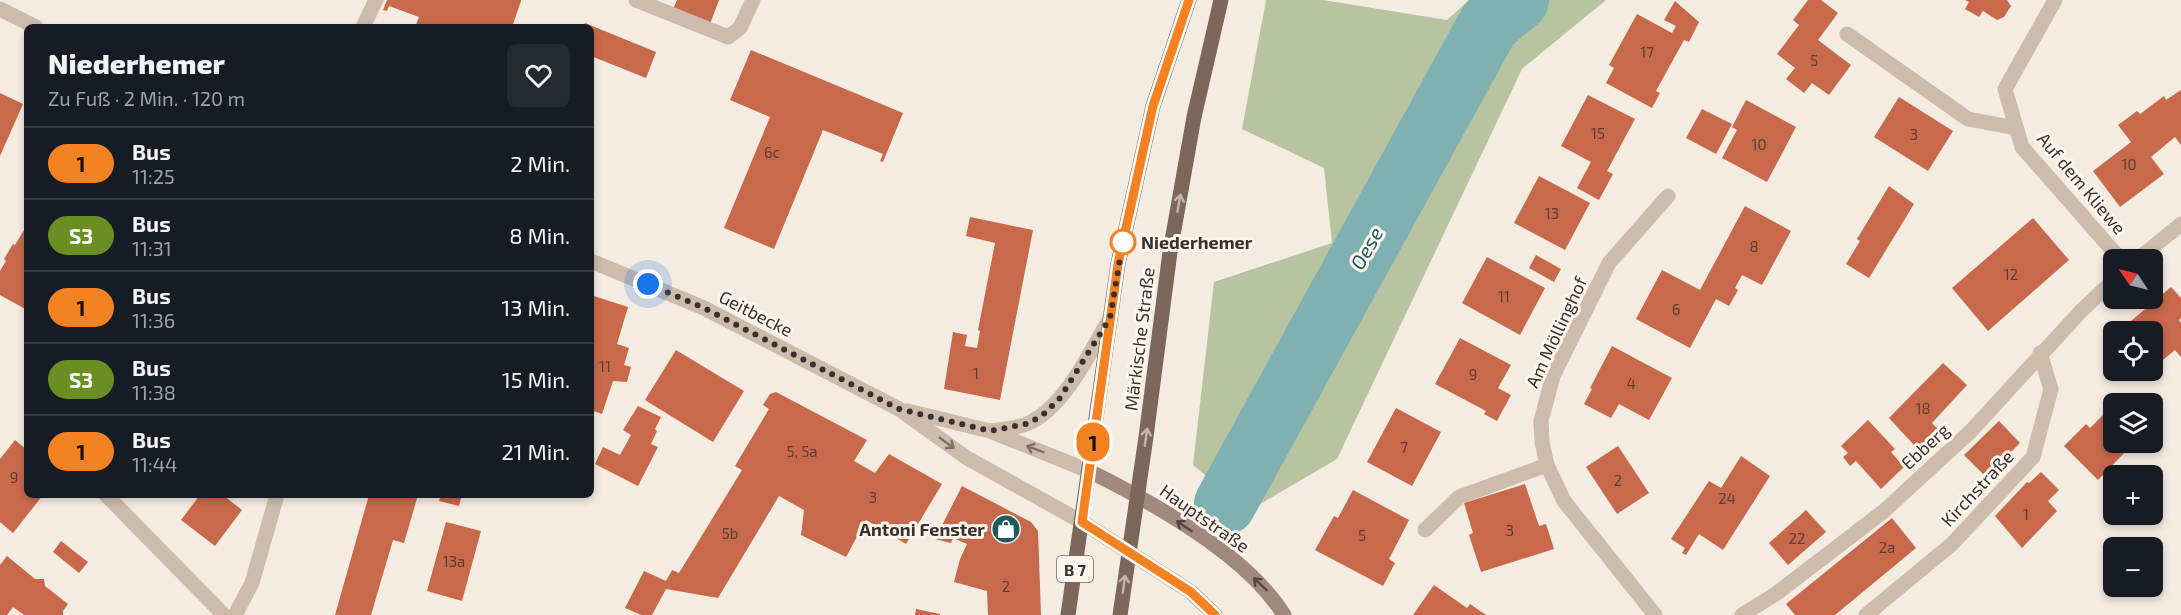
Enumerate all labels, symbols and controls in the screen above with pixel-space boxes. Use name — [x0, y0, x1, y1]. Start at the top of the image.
house number: 17 — [1640, 43, 1654, 61]
button: heart — [507, 44, 570, 107]
text: Niederhemer — [48, 46, 225, 80]
house number: 5 — [1810, 51, 1818, 69]
text: Zu Fuß · 2 Min. · 120 m — [48, 86, 245, 110]
house number: 15 — [1591, 124, 1605, 142]
house number: 3 — [1910, 125, 1918, 143]
street label: Auf dem Kliewe — [2033, 128, 2131, 238]
house number: 10 — [1751, 135, 1767, 153]
text: Bus — [132, 138, 171, 164]
house number: 6c — [764, 143, 780, 161]
text: 2 Min. — [510, 150, 570, 176]
text: 1 — [76, 151, 86, 176]
house number: 10 — [2121, 155, 2137, 173]
text: 11:25 — [132, 164, 175, 188]
one-way arrow — [1174, 193, 1185, 213]
house number: 13 — [1545, 204, 1559, 222]
text: Bus — [132, 210, 171, 236]
text: 8 Min. — [509, 222, 570, 248]
water label: Oese — [1345, 222, 1388, 273]
text: S3 — [69, 223, 93, 248]
marker: Niederhemer — [1110, 229, 1136, 255]
place label: Niederhemer — [1141, 231, 1253, 253]
text: 11:31 — [132, 236, 172, 260]
house number: 8 — [1749, 237, 1759, 255]
north arrow — [2103, 249, 2163, 309]
map controls — [2103, 249, 2163, 597]
house number: 12 — [2004, 265, 2018, 283]
street label: Märkische Straße — [1119, 266, 1159, 412]
your location — [633, 269, 663, 299]
street label: Am Möllinghof — [1521, 272, 1592, 391]
text: Bus — [132, 282, 171, 308]
street label: Geitbecke — [716, 285, 796, 341]
house number: 11 — [1498, 287, 1510, 305]
text: 13 Min. — [502, 294, 570, 320]
text: 1 — [76, 295, 86, 320]
house number: 6 — [1672, 300, 1680, 318]
text: 11:36 — [132, 308, 175, 332]
button: locate — [2103, 321, 2163, 381]
text: Bus — [132, 354, 171, 380]
house number: 11 — [599, 357, 611, 375]
house number: 1 — [973, 364, 979, 382]
house number: 9 — [1469, 365, 1477, 383]
text: 15 Min. — [502, 366, 570, 392]
text: S3 — [69, 367, 93, 392]
house number: 4 — [1626, 374, 1636, 392]
text: 11:38 — [132, 380, 176, 404]
button: layers — [2103, 393, 2163, 453]
house number: 18 — [1915, 399, 1931, 417]
street label: Ebberg — [1896, 418, 1954, 474]
line badge: 1 — [1074, 422, 1112, 462]
text: Bus — [132, 426, 171, 452]
one-way arrow — [1141, 428, 1152, 448]
text: 1 — [1088, 430, 1098, 455]
one-way arrow — [938, 437, 954, 449]
text: 21 Min. — [501, 438, 570, 464]
house number: 7 — [1400, 438, 1408, 456]
text: 1 — [76, 439, 86, 464]
house number: 5, 5a — [786, 442, 818, 460]
one-way arrow — [1026, 443, 1045, 454]
street label: Kirchstraße — [1936, 445, 2018, 531]
text: 11:44 — [132, 452, 177, 476]
button: + — [2103, 465, 2163, 525]
house number: 9 — [10, 468, 18, 486]
house number: 2 — [1614, 471, 1622, 489]
street label: Hauptstraße — [1156, 479, 1254, 557]
house number: 3 — [869, 488, 877, 506]
house number: 24 — [1718, 489, 1736, 507]
house number: 1 — [2023, 505, 2029, 523]
shop icon: Antoni Fenster — [990, 513, 1022, 545]
place label: Antoni Fenster — [859, 518, 985, 540]
one-way arrow — [1177, 520, 1193, 532]
house number: 3 — [1506, 521, 1514, 539]
house number: 5b — [722, 524, 738, 542]
house number: 5 — [1358, 526, 1366, 544]
house number: 22 — [1789, 529, 1805, 547]
button: − — [2103, 537, 2163, 597]
house number: 2a — [1879, 538, 1895, 556]
house number: 13a — [443, 552, 465, 570]
road number: B 7 — [1057, 556, 1093, 582]
one-way arrow — [1119, 574, 1130, 594]
house number: 2 — [1002, 577, 1010, 595]
one-way arrow — [1252, 577, 1267, 591]

